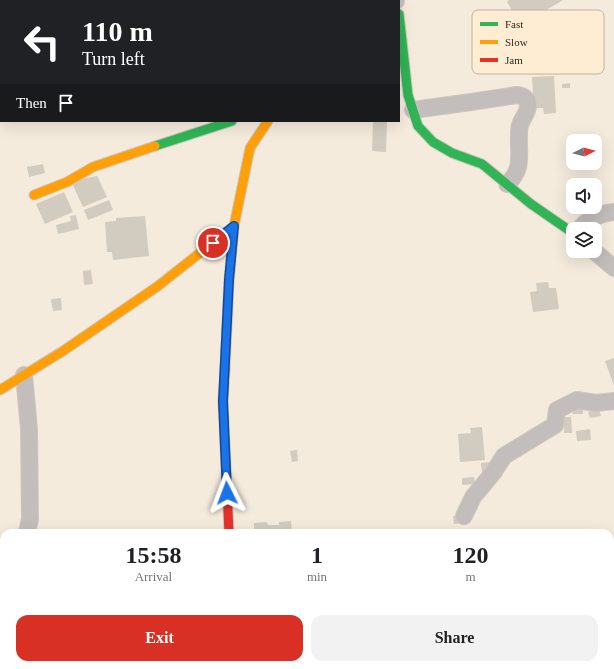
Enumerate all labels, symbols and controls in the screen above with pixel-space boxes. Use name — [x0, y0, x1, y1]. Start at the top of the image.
legend — [472, 10, 604, 74]
icon: left — [16, 16, 68, 68]
text: 110 m — [82, 16, 153, 47]
text: Fast — [505, 18, 523, 30]
text: Slow — [505, 36, 528, 48]
text: Turn left — [82, 49, 145, 69]
text: Jam — [505, 54, 523, 66]
icon: arrive — [55, 92, 77, 114]
text: Then — [16, 95, 47, 111]
north arrow — [566, 134, 602, 170]
map controls — [566, 134, 602, 258]
button: sound — [566, 178, 602, 214]
button: layers — [566, 222, 602, 258]
pin — [196, 226, 230, 260]
icon: arrive — [202, 232, 224, 254]
position arrow — [206, 472, 248, 514]
text: 15:58 — [125, 542, 181, 568]
text: 1 — [311, 542, 323, 568]
text: 120 — [453, 542, 489, 568]
text: Arrival — [135, 569, 172, 584]
text: min — [307, 569, 327, 584]
text: m — [465, 569, 476, 584]
button: Exit — [16, 615, 303, 661]
button: Share — [311, 615, 598, 661]

